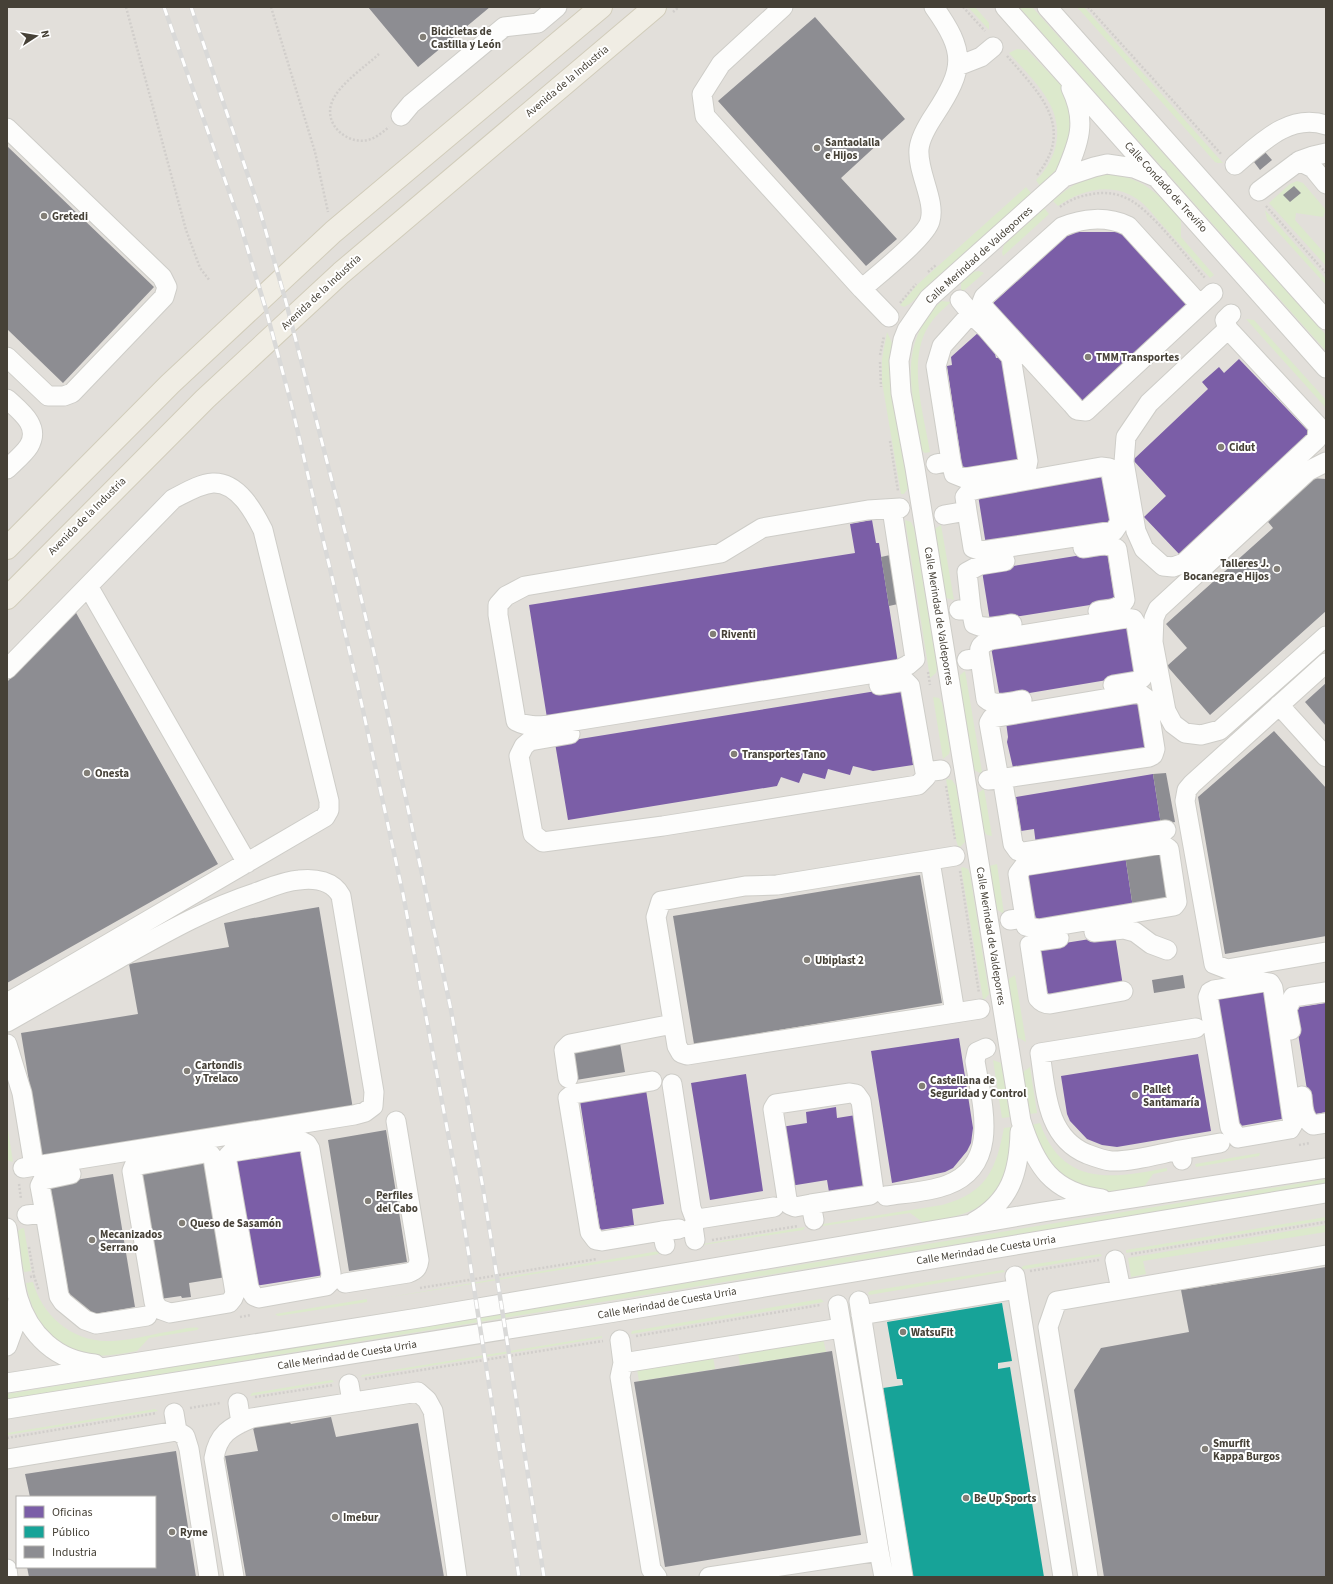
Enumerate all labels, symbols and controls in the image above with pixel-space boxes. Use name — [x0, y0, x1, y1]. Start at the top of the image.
north arrow — [16, 16, 56, 56]
place label: Bicicletas de Castilla y León — [431, 24, 501, 52]
text: N — [37, 29, 53, 39]
marker: Bicicletas de Castilla y León — [418, 32, 428, 42]
street label: Avenida de la Industria — [522, 42, 612, 120]
place label: Santaolalla e Hijos — [825, 135, 880, 163]
street label: Calle Condado de Treviño — [1121, 138, 1211, 236]
marker: Santaolalla e Hijos — [812, 143, 822, 153]
street label: Calle Merindad de Valdeporres — [922, 202, 1036, 307]
place label: Gretedi — [52, 209, 88, 224]
marker: Gretedi — [39, 211, 49, 221]
street label: Avenida de la Industria — [278, 251, 364, 333]
place label: TMM Transportes — [1096, 350, 1179, 365]
marker: TMM Transportes — [1083, 352, 1093, 362]
place label: Cidut — [1229, 440, 1256, 455]
marker: Cidut — [1216, 442, 1226, 452]
street label: Avenida de la Industria — [45, 474, 129, 558]
street label: Calle Merindad de Valdeporres — [921, 546, 957, 687]
place label: Talleres J. Bocanegra e Hijos — [1183, 556, 1269, 584]
marker: Talleres J. Bocanegra e Hijos — [1272, 564, 1282, 574]
place label: Riventi — [721, 627, 756, 642]
marker: Riventi — [708, 629, 718, 639]
place label: Transportes Tano — [742, 747, 826, 762]
marker: Transportes Tano — [729, 749, 739, 759]
place label: Onesta — [95, 766, 129, 781]
marker: Onesta — [82, 768, 92, 778]
street label: Calle Merindad de Valdeporres — [973, 866, 1009, 1007]
place label: Ubiplast 2 — [815, 953, 864, 968]
marker: Ubiplast 2 — [802, 955, 812, 965]
place label: Cartondis y Trelaco — [195, 1058, 242, 1086]
marker: Cartondis y Trelaco — [182, 1066, 192, 1076]
place label: Castellana de Seguridad y Control — [930, 1073, 1027, 1101]
marker: Castellana de Seguridad y Control — [917, 1081, 927, 1091]
place label: Pallet Santamaría — [1143, 1082, 1200, 1110]
marker: Pallet Santamaría — [1130, 1090, 1140, 1100]
place label: Perfiles del Cabo — [376, 1188, 418, 1216]
marker: Perfiles del Cabo — [363, 1196, 373, 1206]
place label: Queso de Sasamón — [190, 1216, 281, 1231]
marker: Queso de Sasamón — [177, 1218, 187, 1228]
place label: Mecanizados Serrano — [100, 1227, 162, 1255]
street label: Calle Merindad de Cuesta Urria — [915, 1232, 1057, 1268]
marker: Mecanizados Serrano — [87, 1235, 97, 1245]
street label: Calle Merindad de Cuesta Urria — [596, 1283, 738, 1323]
place label: WatsuFit — [911, 1325, 954, 1340]
marker: WatsuFit — [898, 1327, 908, 1337]
street label: Calle Merindad de Cuesta Urria — [276, 1337, 418, 1373]
place label: Smurfit Kappa Burgos — [1213, 1436, 1280, 1464]
marker: Smurfit Kappa Burgos — [1200, 1444, 1210, 1454]
place label: Be Up Sports — [974, 1491, 1036, 1506]
marker: Be Up Sports — [961, 1493, 971, 1503]
legend — [16, 1496, 156, 1568]
text: Oficinas — [52, 1504, 93, 1521]
place label: Imebur — [343, 1510, 379, 1525]
marker: Imebur — [330, 1512, 340, 1522]
text: Público — [52, 1524, 90, 1541]
place label: Ryme — [180, 1525, 208, 1540]
marker: Ryme — [167, 1527, 177, 1537]
text: Industria — [52, 1544, 97, 1561]

